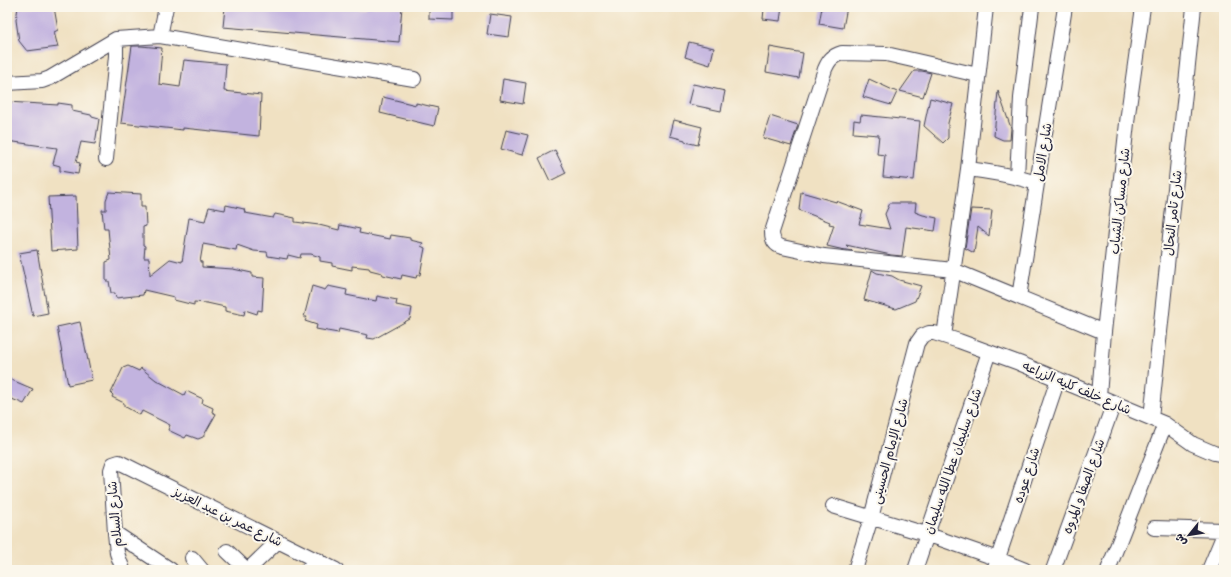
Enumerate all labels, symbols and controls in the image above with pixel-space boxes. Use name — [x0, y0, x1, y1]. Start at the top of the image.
street label: شارع الامل — [1028, 121, 1056, 183]
street label: شارع مساكن الشباب — [1104, 147, 1135, 255]
street label: شارع تامر النحال — [1159, 169, 1186, 257]
street label: شارع خلف كليه الزراعه — [1019, 356, 1134, 419]
street label: شارع سليمان عطا الله سليمان — [919, 386, 986, 537]
street label: شارع الإمام الحسينى — [866, 396, 914, 506]
street label: شارع الصفا و المروه — [1057, 436, 1109, 536]
street label: شارع عوده — [1009, 445, 1044, 506]
street label: شارع السلام — [102, 480, 128, 548]
street label: شارع عمر بن عبد العزيز — [169, 481, 286, 551]
north arrow — [1169, 515, 1209, 555]
text: ش — [1171, 531, 1189, 549]

